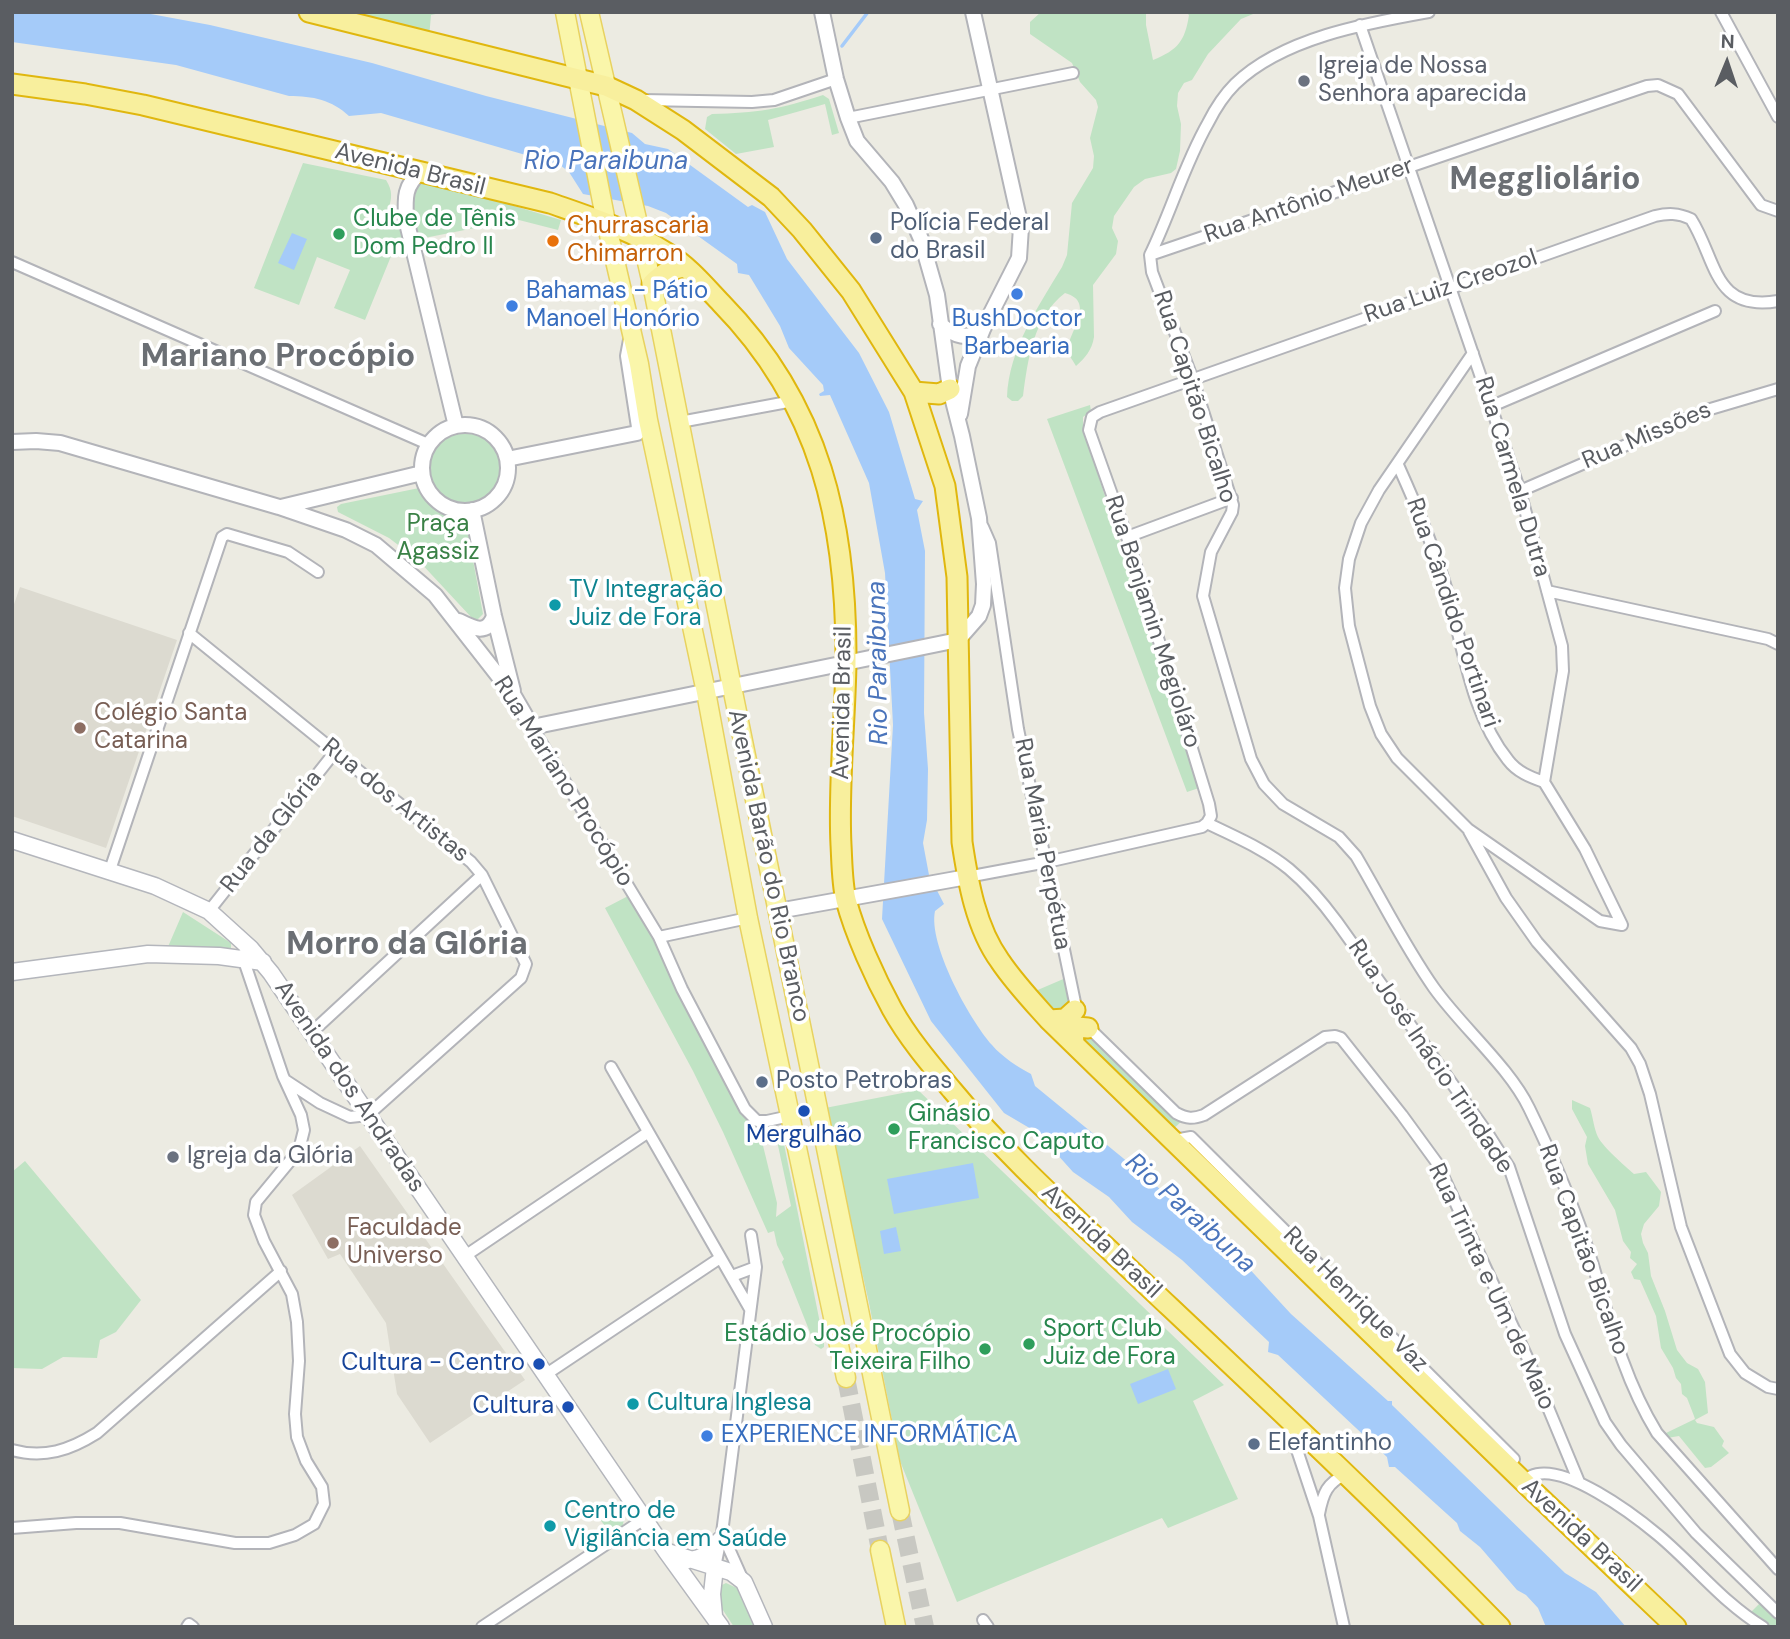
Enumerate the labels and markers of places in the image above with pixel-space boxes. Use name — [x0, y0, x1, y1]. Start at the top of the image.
place label: Igreja de Nossa Senhora aparecida — [1318, 53, 1526, 109]
marker: Igreja de Nossa Senhora aparecida — [1296, 73, 1312, 89]
place label: Clube de Tênis Dom Pedro II — [353, 206, 516, 262]
place label: Polícia Federal do Brasil — [890, 210, 1049, 266]
place label: Churrascaria Chimarron — [567, 213, 709, 269]
marker: Clube de Tênis Dom Pedro II — [331, 226, 347, 242]
marker: Polícia Federal do Brasil — [868, 230, 884, 246]
marker: Churrascaria Chimarron — [545, 233, 561, 249]
place label: Bahamas - Pátio Manoel Honório — [526, 278, 708, 334]
marker: BushDoctor Barbearia — [1009, 286, 1025, 302]
marker: Bahamas - Pátio Manoel Honório — [504, 298, 520, 314]
place label: BushDoctor Barbearia — [952, 306, 1082, 362]
place label: TV Integração Juiz de Fora — [569, 577, 723, 633]
marker: TV Integração Juiz de Fora — [547, 597, 563, 613]
place label: Colégio Santa Catarina — [94, 700, 247, 756]
marker: Colégio Santa Catarina — [72, 720, 88, 736]
place label: Posto Petrobras — [776, 1068, 952, 1096]
marker: Posto Petrobras — [754, 1074, 770, 1090]
place label: Ginásio Francisco Caputo — [908, 1101, 1105, 1157]
marker: Mergulhão — [796, 1103, 812, 1119]
marker: Ginásio Francisco Caputo — [886, 1121, 902, 1137]
place label: Mergulhão — [746, 1122, 862, 1150]
place label: Igreja da Glória — [187, 1143, 353, 1171]
marker: Igreja da Glória — [165, 1149, 181, 1165]
place label: Faculdade Universo — [347, 1215, 462, 1271]
marker: Faculdade Universo — [325, 1235, 341, 1251]
place label: Sport Club Juiz de Fora — [1043, 1316, 1175, 1372]
place label: Estádio José Procópio Teixeira Filho — [724, 1321, 971, 1377]
marker: Sport Club Juiz de Fora — [1021, 1336, 1037, 1352]
marker: Estádio José Procópio Teixeira Filho — [977, 1341, 993, 1357]
place label: Cultura - Centro — [341, 1350, 525, 1378]
marker: Cultura - Centro — [531, 1356, 547, 1372]
place label: Cultura Inglesa — [647, 1390, 812, 1418]
place label: Cultura — [473, 1393, 554, 1421]
marker: Cultura Inglesa — [625, 1396, 641, 1412]
marker: Cultura — [560, 1399, 576, 1415]
place label: EXPERIENCE INFORMÁTICA — [721, 1422, 1018, 1450]
marker: EXPERIENCE INFORMÁTICA — [699, 1428, 715, 1444]
place label: Elefantinho — [1268, 1430, 1392, 1458]
marker: Elefantinho — [1246, 1436, 1262, 1452]
place label: Centro de Vigilância em Saúde — [564, 1498, 787, 1554]
marker: Centro de Vigilância em Saúde — [542, 1518, 558, 1534]

